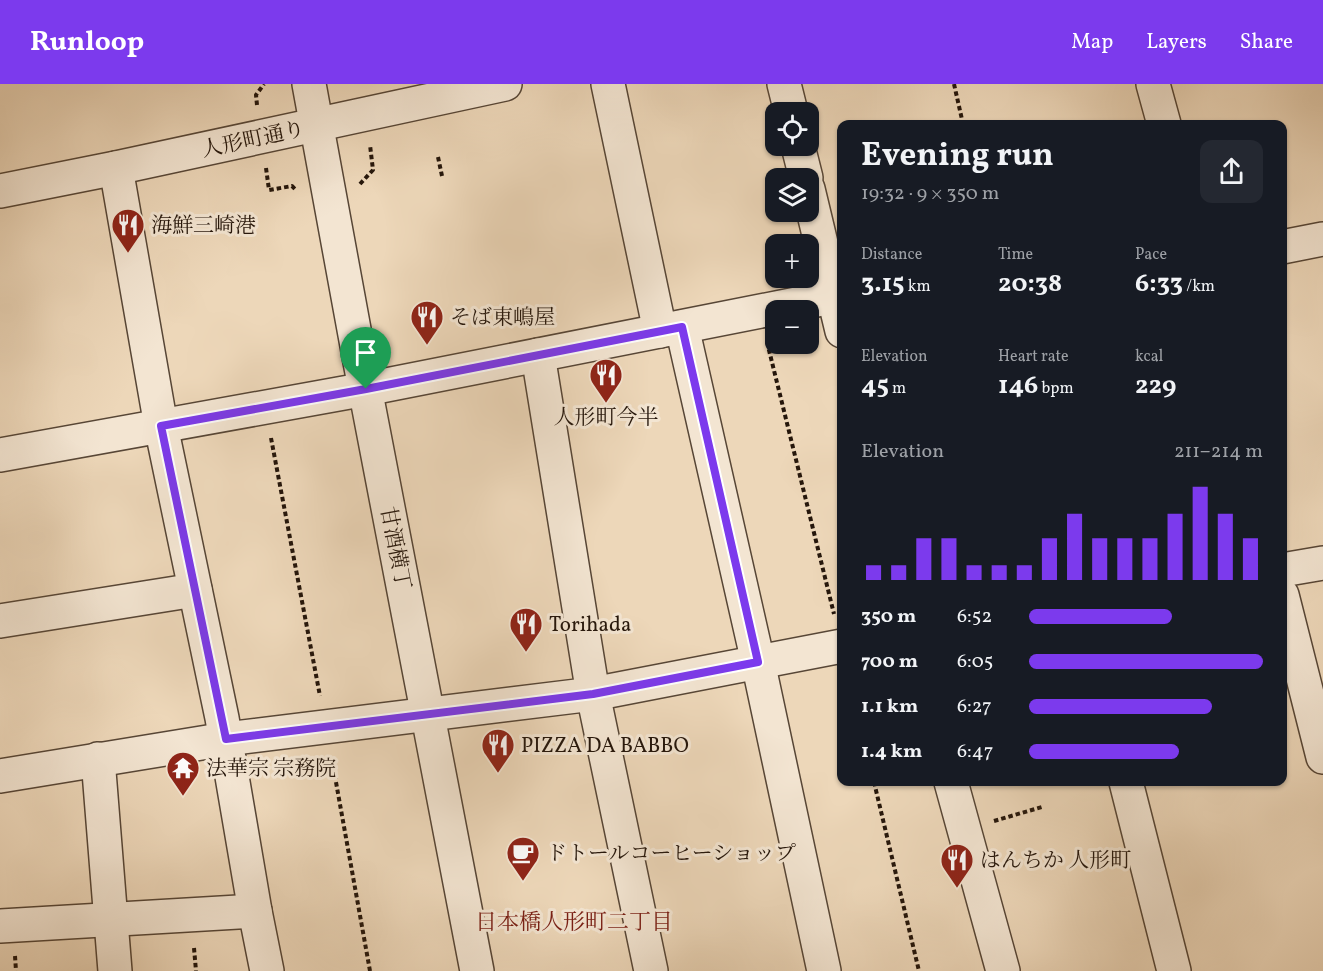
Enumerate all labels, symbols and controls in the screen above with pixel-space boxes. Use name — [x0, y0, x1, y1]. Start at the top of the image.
text: Runloop — [30, 23, 144, 62]
text: Map — [1071, 28, 1113, 57]
text: Layers — [1146, 28, 1207, 57]
text: Share — [1240, 28, 1293, 57]
map controls — [765, 102, 819, 354]
button: locate — [765, 102, 819, 156]
street label: 人形町通り — [199, 115, 308, 166]
text: Evening run — [861, 134, 1054, 180]
button: share — [1200, 140, 1263, 203]
button: layers — [765, 168, 819, 222]
text: 19:32 · 9 × 350 m — [861, 180, 999, 208]
restaurant icon: 海鮮三崎港 — [110, 207, 146, 254]
place label: 海鮮三崎港 — [151, 212, 256, 241]
button: + — [765, 234, 819, 288]
text: Distance — [861, 244, 922, 266]
text: Time — [998, 244, 1033, 266]
text: Pace — [1135, 244, 1167, 266]
text: 3.15 — [861, 266, 905, 302]
text: 20:38 — [998, 266, 1062, 302]
text: 6:33 — [1135, 266, 1183, 302]
text: km — [905, 276, 931, 298]
text: /km — [1183, 276, 1215, 298]
restaurant icon: そば東嶋屋 — [409, 299, 445, 346]
button: − — [765, 300, 819, 354]
place label: そば東嶋屋 — [450, 304, 555, 333]
pin — [340, 327, 391, 389]
icon: arrive — [349, 336, 382, 369]
text: Elevation — [861, 346, 928, 368]
text: Heart rate — [998, 346, 1069, 368]
text: kcal — [1135, 346, 1163, 368]
restaurant icon: 人形町今半 — [588, 357, 624, 404]
text: 45 — [861, 368, 889, 404]
text: 146 — [998, 368, 1038, 404]
text: 229 — [1135, 368, 1176, 404]
text: m — [889, 378, 906, 400]
text: bpm — [1038, 378, 1074, 400]
place label: 人形町今半 — [554, 404, 659, 433]
text: Elevation — [861, 438, 944, 466]
text: 211–214 m — [1174, 438, 1263, 466]
street label: 甘酒横丁 — [372, 504, 417, 592]
text: 350 m — [861, 603, 916, 631]
text: 6:52 — [957, 603, 992, 631]
restaurant icon: Torihada — [508, 606, 544, 653]
place label: Torihada — [549, 611, 631, 640]
text: 700 m — [861, 648, 918, 676]
text: 6:05 — [957, 648, 993, 676]
text: 1.1 km — [861, 693, 918, 721]
text: 6:27 — [957, 693, 992, 721]
restaurant icon: PIZZA DA BABBO — [480, 727, 516, 774]
place label: PIZZA DA BABBO — [521, 732, 689, 761]
text: 1.4 km — [861, 738, 922, 766]
text: 6:47 — [957, 738, 993, 766]
temple icon: 法華宗 宗務院 — [165, 750, 201, 797]
place label: 法華宗 宗務院 — [206, 755, 336, 784]
cafe icon: ドトールコーヒーショップ — [505, 835, 541, 882]
place label: ドトールコーヒーショップ — [546, 840, 796, 869]
restaurant icon: はんちか 人形町 — [939, 842, 975, 889]
place label: はんちか 人形町 — [980, 847, 1131, 876]
district label: 日本橋人形町二丁目 — [475, 908, 673, 939]

